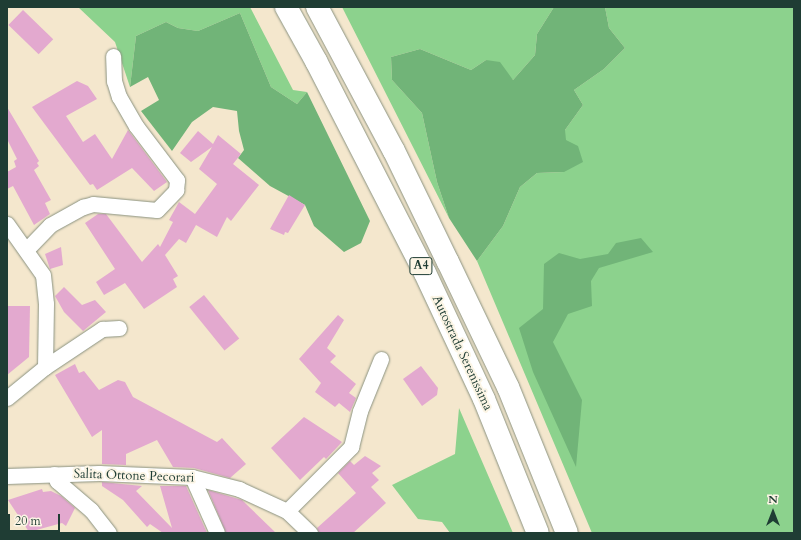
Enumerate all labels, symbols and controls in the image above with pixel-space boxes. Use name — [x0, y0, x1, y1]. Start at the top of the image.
road number: A4 — [409, 256, 433, 276]
street label: Autostrada Serenissima — [428, 293, 496, 413]
street label: Salita Ottone Pecorari — [73, 466, 195, 486]
north arrow — [753, 492, 793, 532]
text: N — [768, 492, 778, 507]
scale bar — [10, 506, 62, 532]
text: 20 m — [15, 513, 41, 529]

